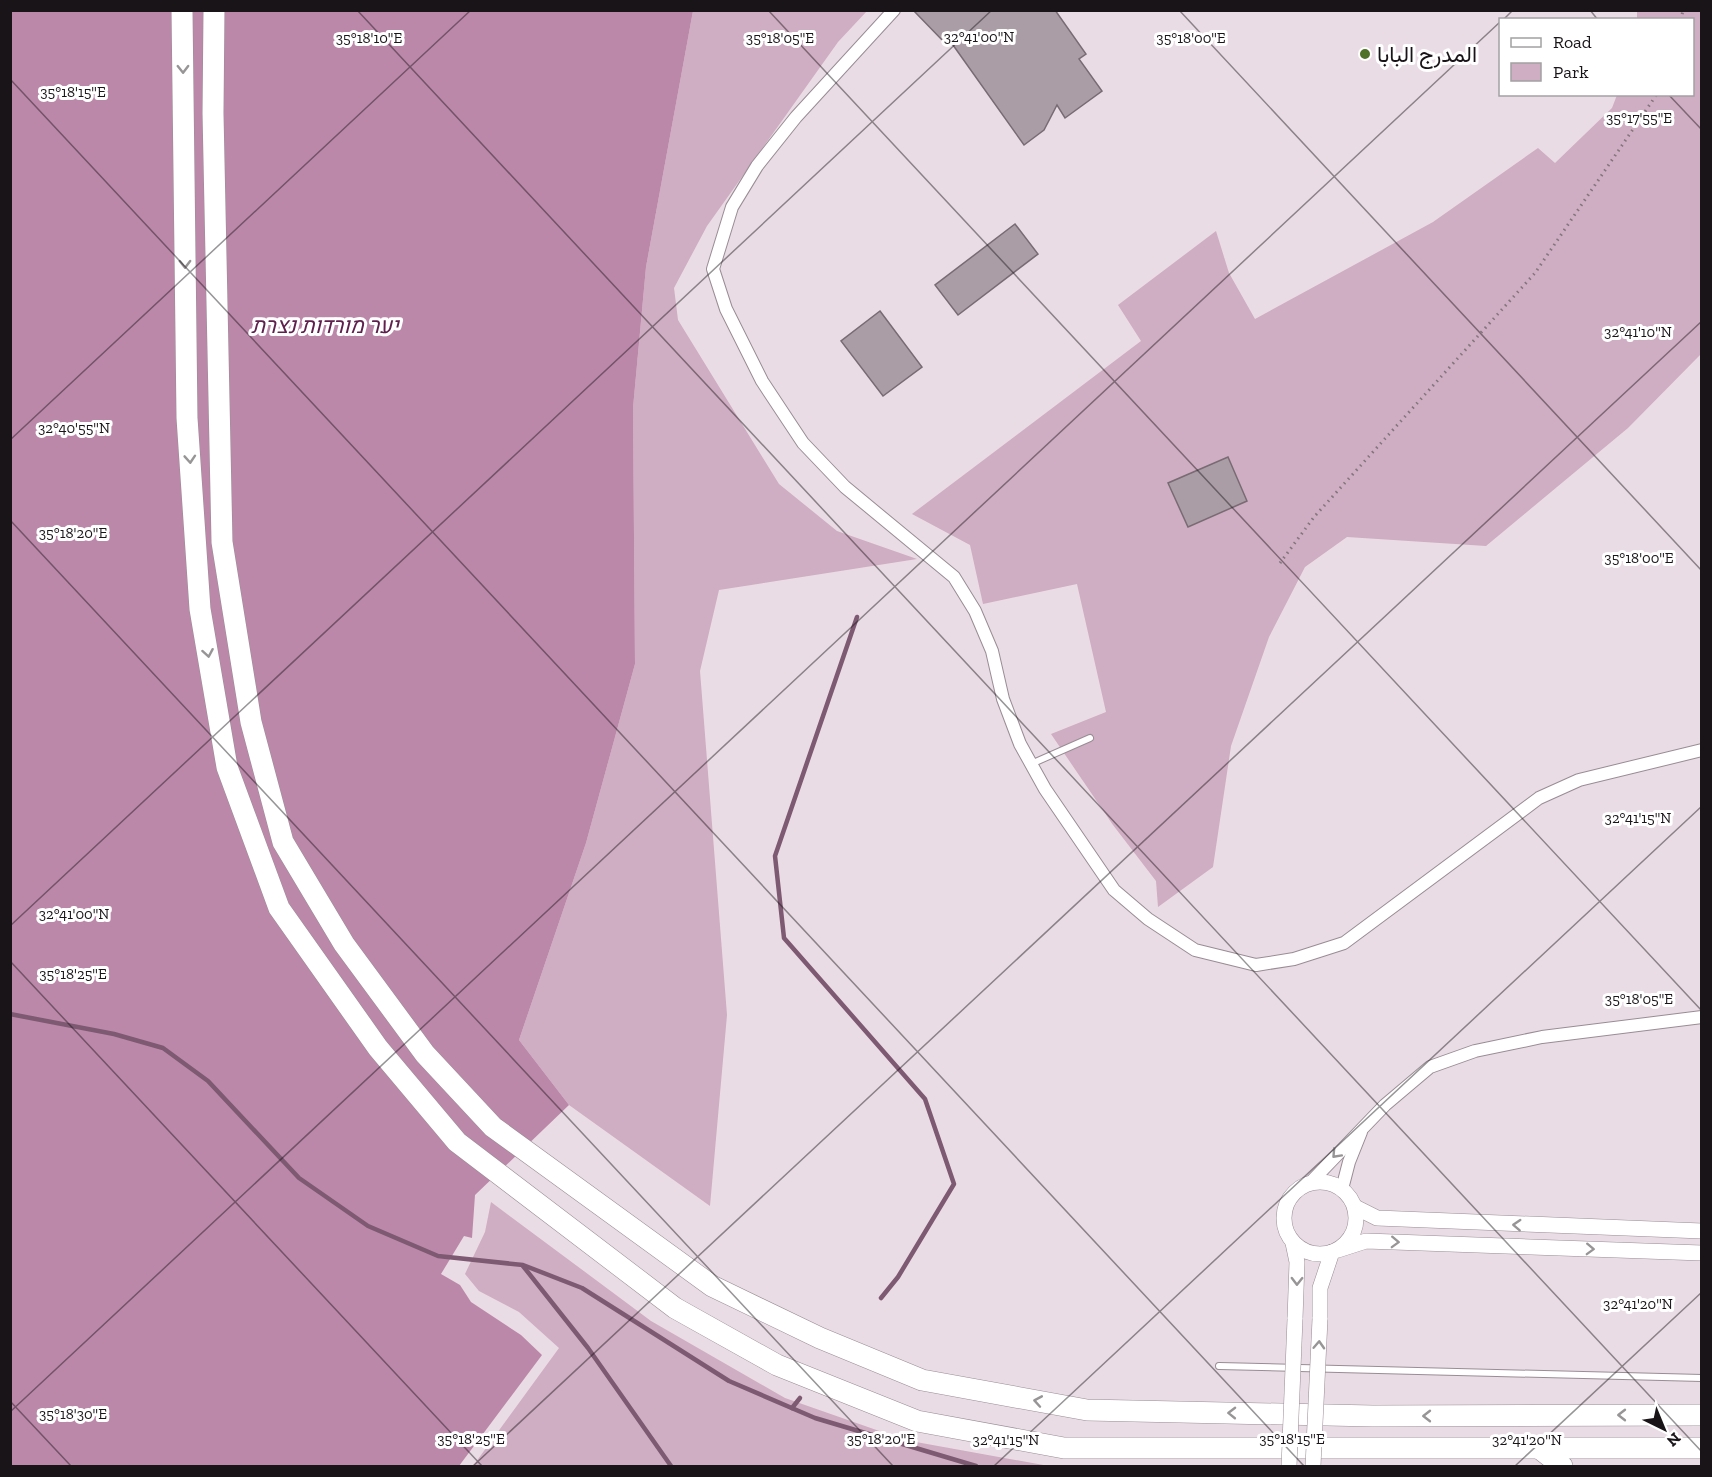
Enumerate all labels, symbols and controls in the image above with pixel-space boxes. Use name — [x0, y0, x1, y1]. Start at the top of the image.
legend — [1499, 18, 1694, 96]
text: 32°41'00"N — [944, 28, 1014, 46]
text: 35°18'10"E — [336, 29, 402, 47]
text: 35°18'05"E — [746, 29, 814, 47]
text: 35°18'00"E — [1156, 29, 1226, 47]
text: Road — [1553, 31, 1592, 53]
place label: المدرج البابا — [1377, 41, 1477, 69]
marker: المدرج البابا — [1358, 47, 1372, 61]
text: Park — [1553, 61, 1589, 83]
one-way arrow — [177, 64, 189, 73]
text: 35°18'15"E — [40, 83, 106, 101]
text: 35°17'55"E — [1606, 109, 1672, 127]
one-way arrow — [179, 259, 191, 268]
park label: יער מורדות נצרת — [251, 312, 401, 339]
text: 32°41'10"N — [1604, 323, 1672, 341]
text: 32°40'55"N — [38, 419, 110, 437]
one-way arrow — [183, 454, 196, 463]
text: 35°18'20"E — [39, 524, 107, 542]
text: 35°18'00"E — [1604, 549, 1674, 567]
one-way arrow — [201, 647, 214, 657]
text: 32°41'15"N — [1605, 809, 1671, 827]
text: 32°41'00"N — [39, 905, 109, 923]
text: 35°18'25"E — [39, 965, 107, 983]
text: 35°18'05"E — [1605, 990, 1673, 1008]
one-way arrow — [1333, 1147, 1344, 1158]
one-way arrow — [1513, 1219, 1522, 1232]
one-way arrow — [1391, 1235, 1400, 1248]
one-way arrow — [1585, 1243, 1594, 1256]
one-way arrow — [1290, 1276, 1303, 1285]
text: 32°41'20"N — [1603, 1295, 1673, 1313]
one-way arrow — [1312, 1341, 1325, 1350]
one-way arrow — [1033, 1395, 1043, 1408]
north arrow — [1634, 1399, 1694, 1459]
text: 35°18'30"E — [39, 1405, 107, 1423]
one-way arrow — [1228, 1407, 1237, 1420]
one-way arrow — [1618, 1409, 1627, 1421]
one-way arrow — [1423, 1410, 1432, 1422]
text: N — [1663, 1429, 1685, 1451]
text: 35°18'25"E — [437, 1430, 505, 1448]
text: 35°18'20"E — [847, 1430, 915, 1448]
text: 35°18'15"E — [1259, 1430, 1325, 1448]
text: 32°41'15"N — [973, 1431, 1039, 1449]
text: 32°41'20"N — [1492, 1431, 1562, 1449]

